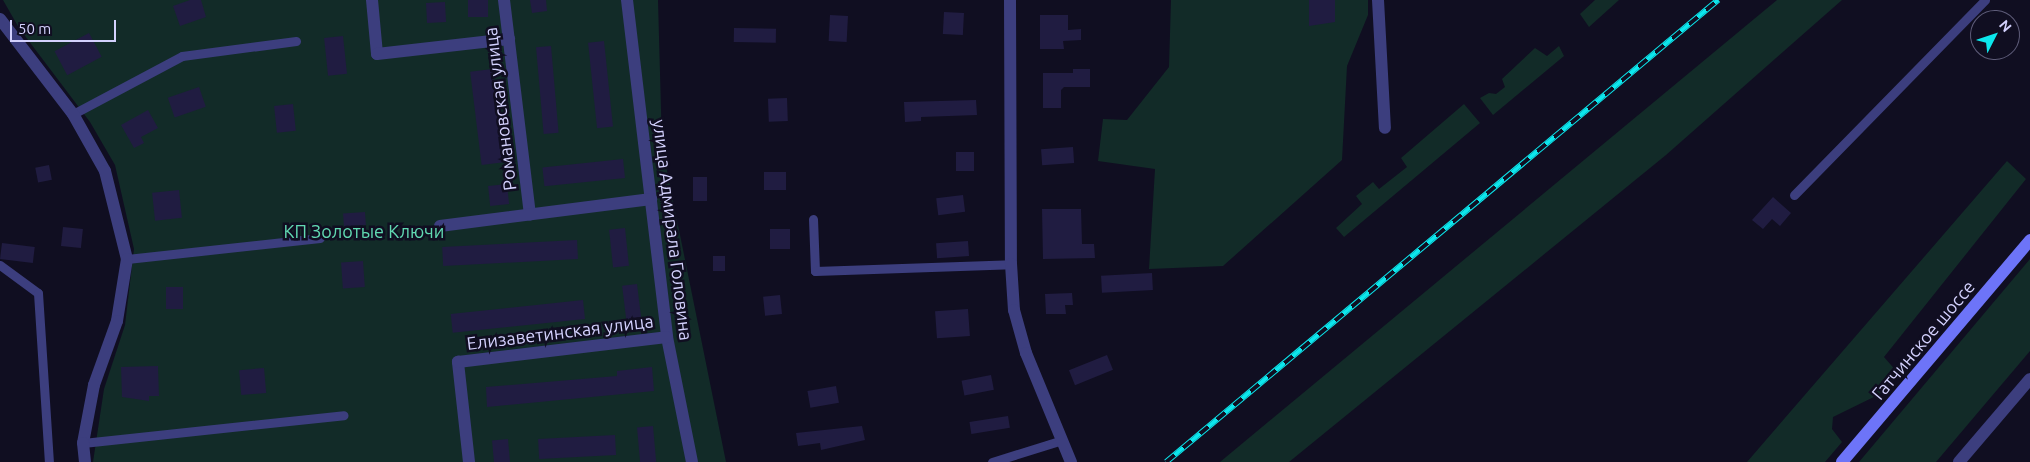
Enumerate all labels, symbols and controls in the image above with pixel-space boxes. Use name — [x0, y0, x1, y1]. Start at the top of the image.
scale bar — [12, 10, 119, 42]
north arrow — [1970, 10, 2020, 60]
text: N — [1996, 17, 2015, 35]
text: 50 m — [18, 20, 51, 37]
street label: Романовская улица — [479, 26, 521, 192]
street label: улица Адмирала Головина — [649, 118, 697, 342]
park label: КП Золотые Ключи — [284, 220, 444, 242]
street label: Гатчинское шоссе — [1867, 276, 1979, 404]
street label: Елизаветинская улица — [465, 310, 655, 354]

